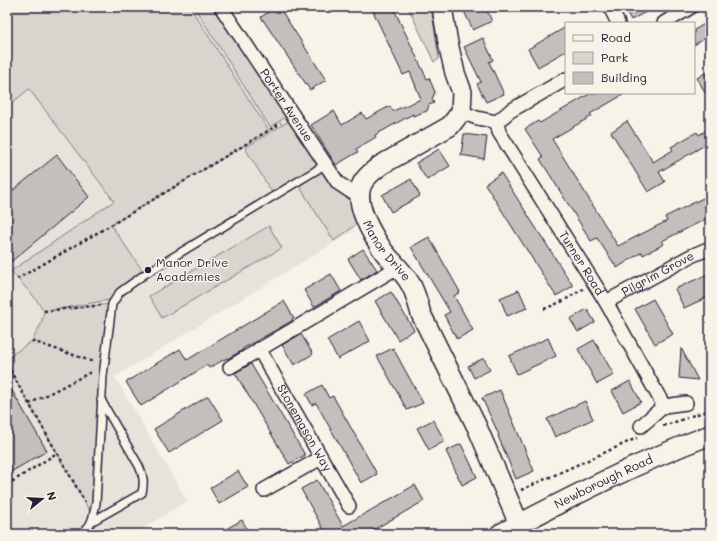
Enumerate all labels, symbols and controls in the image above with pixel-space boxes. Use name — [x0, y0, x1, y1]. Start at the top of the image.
legend — [565, 22, 695, 94]
text: Road — [601, 29, 631, 45]
text: Park — [601, 49, 628, 65]
street label: Porter Avenue — [257, 65, 317, 144]
text: Building — [601, 69, 647, 85]
street label: Manor Drive — [360, 217, 415, 284]
street label: Turner Road — [556, 227, 609, 298]
street label: Pilgrim Grove — [618, 247, 696, 299]
place label: Manor Drive Academies — [156, 254, 228, 284]
marker: Manor Drive Academies — [143, 265, 153, 275]
street label: Stonemason Way — [274, 381, 336, 474]
street label: Newborough Road — [551, 450, 655, 512]
north arrow — [22, 479, 62, 519]
text: N — [44, 489, 60, 502]

